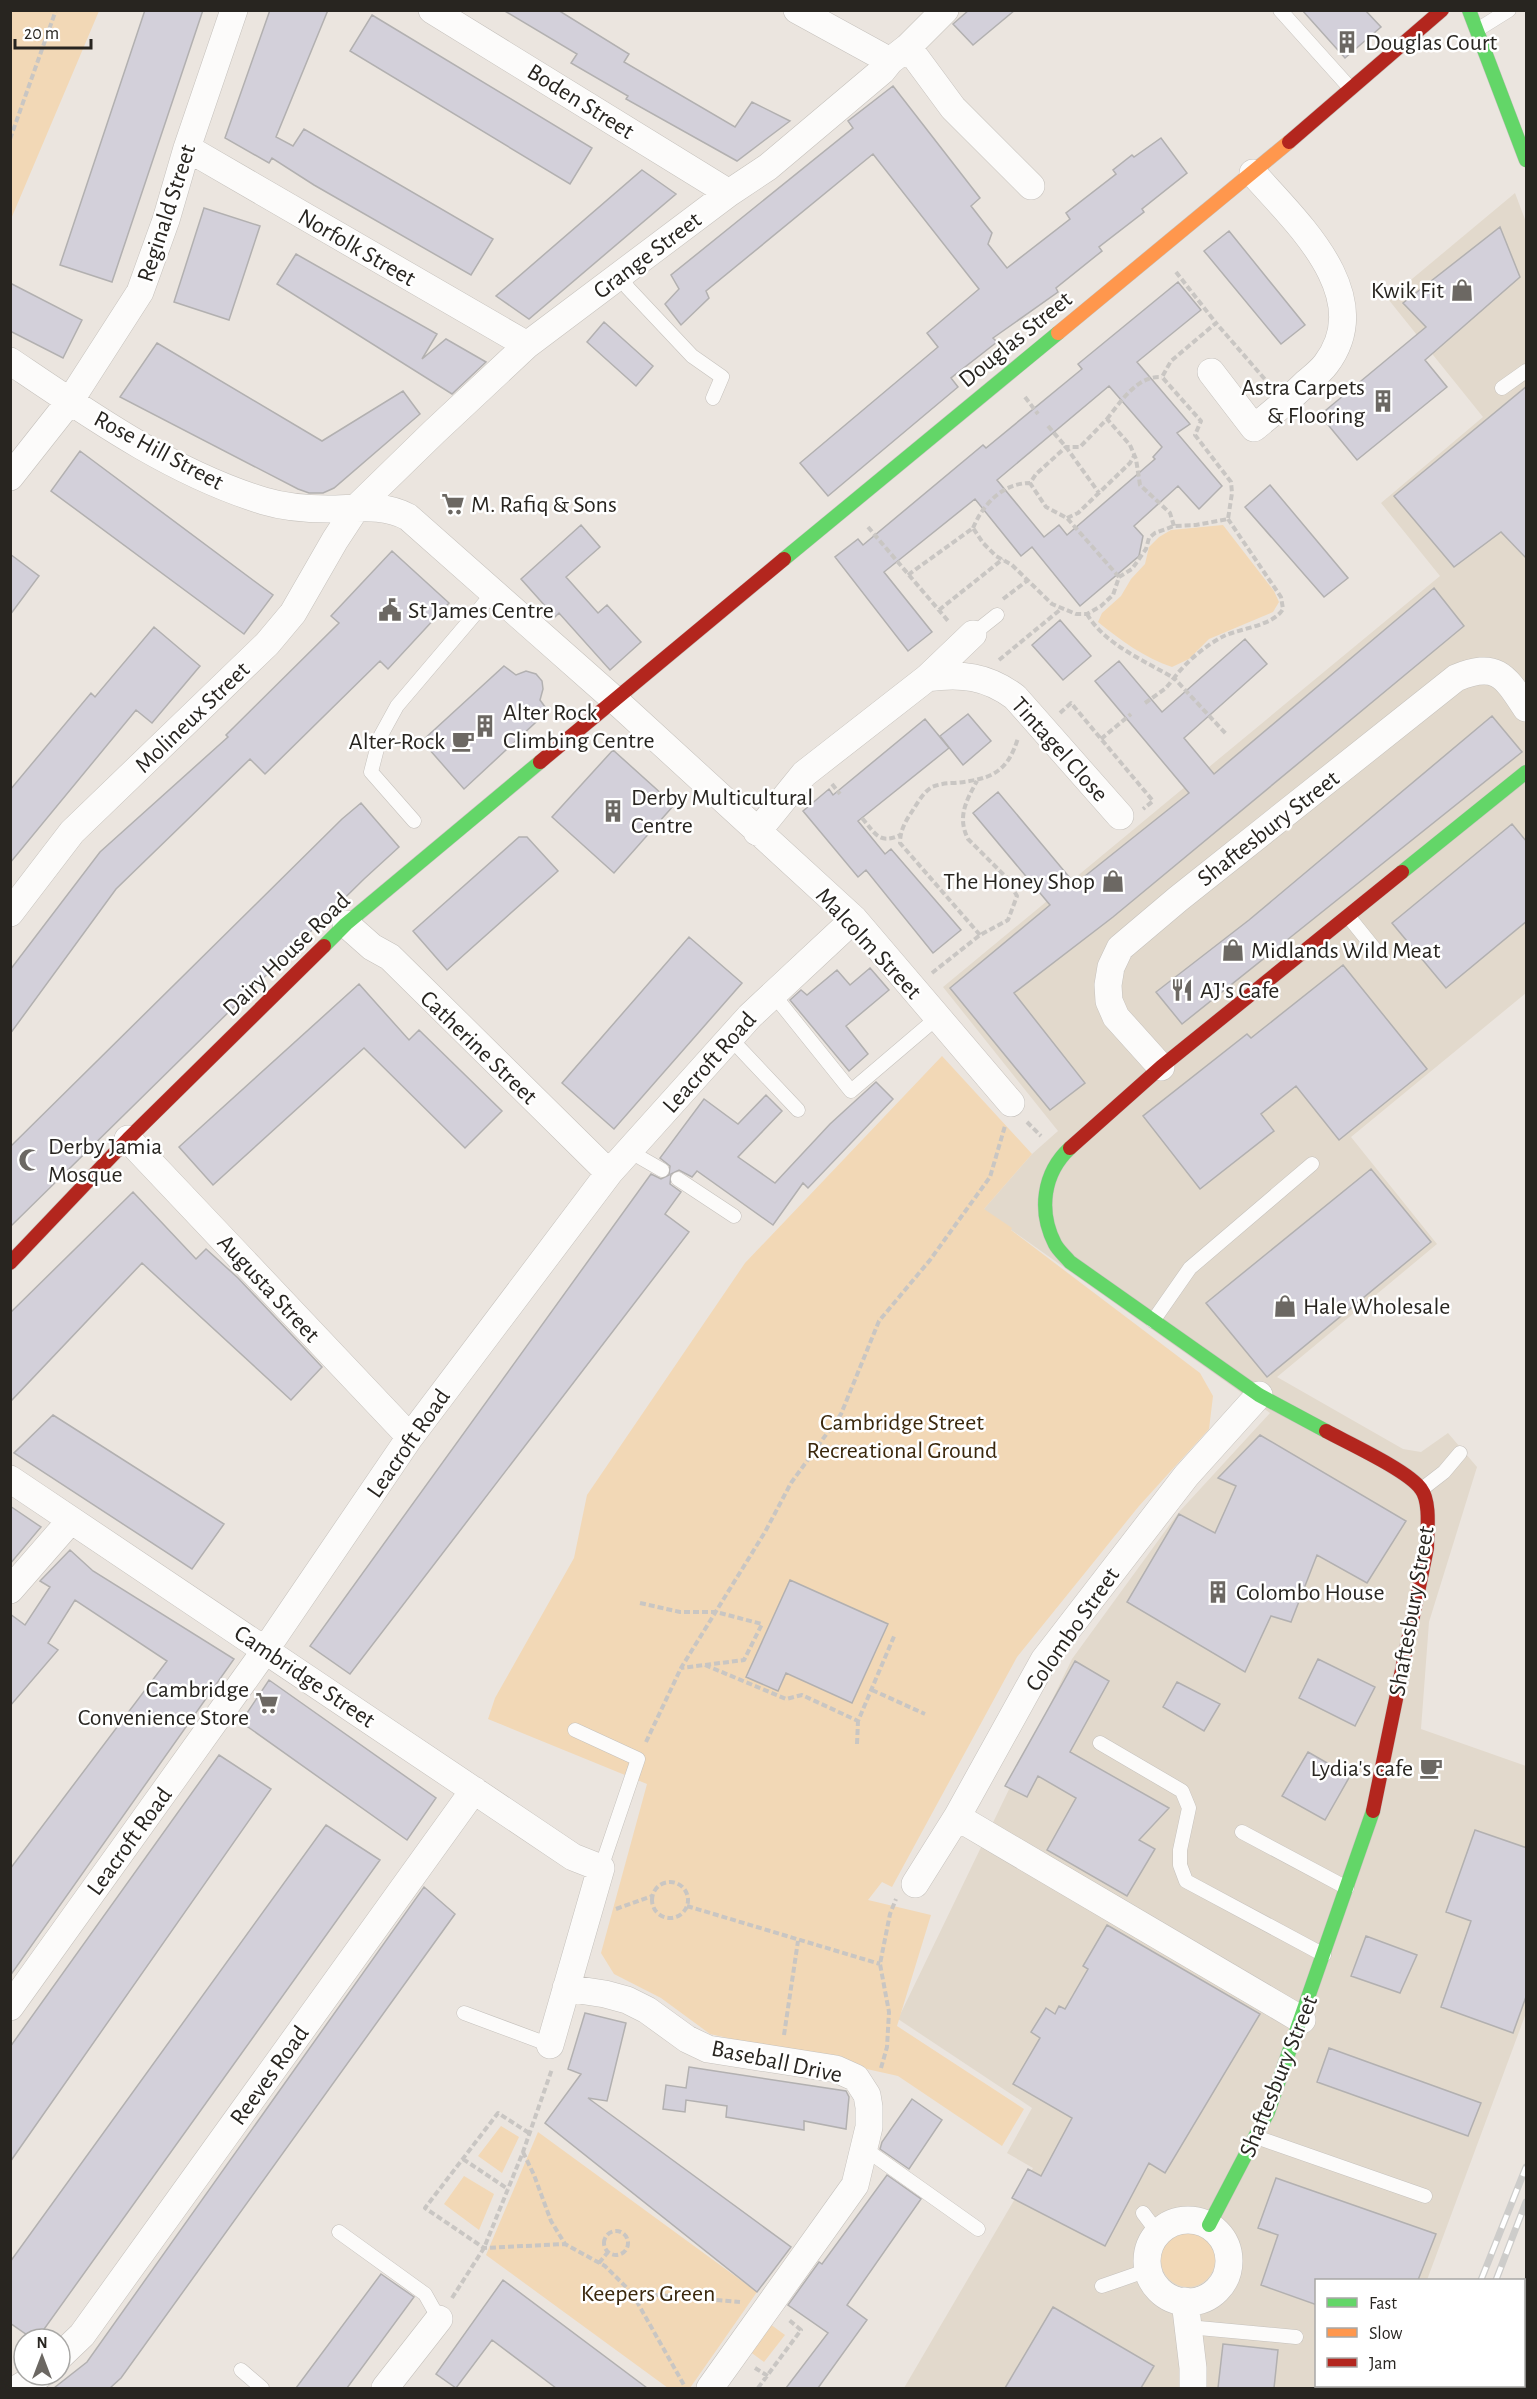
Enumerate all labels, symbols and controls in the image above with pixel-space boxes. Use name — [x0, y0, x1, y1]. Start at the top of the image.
scale bar — [15, 12, 92, 50]
text: 20 m — [24, 25, 59, 43]
building icon: Douglas Court — [1334, 29, 1360, 55]
place label: Douglas Court — [1365, 31, 1498, 55]
street label: Boden Street — [523, 60, 638, 144]
street label: Reginald Street — [133, 141, 201, 285]
street label: Norfolk Street — [294, 205, 420, 291]
street label: Grange Street — [589, 208, 706, 304]
shop icon: Kwik Fit — [1449, 277, 1475, 303]
place label: Kwik Fit — [1371, 279, 1444, 303]
street label: Douglas Street — [955, 287, 1077, 392]
place label: Astra Carpets & Flooring — [1241, 376, 1365, 428]
building icon: Astra Carpets & Flooring — [1370, 388, 1396, 414]
street label: Rose Hill Street — [90, 407, 227, 495]
supermarket icon: M. Rafiq & Sons — [440, 491, 466, 517]
place label: M. Rafiq & Sons — [471, 493, 617, 517]
public building icon: St James Centre — [377, 597, 403, 623]
place label: St James Centre — [408, 599, 554, 623]
street label: Molineux Street — [131, 657, 255, 778]
street label: Tintagel Close — [1006, 693, 1112, 807]
place label: Alter Rock Climbing Centre — [503, 701, 655, 753]
building icon: Alter Rock Climbing Centre — [472, 713, 498, 739]
cafe icon: Alter-Rock — [450, 728, 476, 754]
place label: Alter-Rock — [349, 730, 445, 754]
street label: Shaftesbury Street — [1193, 766, 1344, 891]
place label: Derby Multicultural Centre — [631, 786, 813, 838]
building icon: Derby Multicultural Centre — [600, 798, 626, 824]
shop icon: The Honey Shop — [1100, 868, 1126, 894]
place label: The Honey Shop — [943, 870, 1095, 894]
street label: Malcolm Street — [811, 883, 926, 1004]
street label: Dairy House Road — [219, 888, 355, 1021]
shop icon: Midlands Wild Meat — [1220, 937, 1246, 963]
place label: Midlands Wild Meat — [1251, 939, 1441, 963]
restaurant icon: AJ's Cafe — [1169, 977, 1195, 1003]
place label: AJ's Cafe — [1200, 979, 1279, 1003]
street label: Catherine Street — [415, 986, 542, 1109]
street label: Leacroft Road — [658, 1008, 761, 1118]
place label: Derby Jamia Mosque — [48, 1135, 162, 1187]
mosque icon: Derby Jamia Mosque — [17, 1147, 43, 1173]
street label: Augusta Street — [213, 1230, 324, 1347]
shop icon: Hale Wholesale — [1272, 1293, 1298, 1319]
place label: Hale Wholesale — [1303, 1295, 1450, 1319]
street label: Leacroft Road — [363, 1385, 455, 1502]
park label: Cambridge Street Recreational Ground — [806, 1411, 998, 1463]
street label: Shaftesbury Street — [1385, 1524, 1439, 1698]
street label: Colombo Street — [1021, 1563, 1124, 1696]
building icon: Colombo House — [1205, 1579, 1231, 1605]
place label: Colombo House — [1236, 1581, 1384, 1605]
street label: Cambridge Street — [230, 1621, 379, 1733]
place label: Cambridge Convenience Store — [78, 1678, 249, 1730]
supermarket icon: Cambridge Convenience Store — [254, 1690, 280, 1716]
cafe icon: Lydia's cafe — [1418, 1755, 1444, 1781]
place label: Lydia's cafe — [1310, 1757, 1413, 1781]
street label: Leacroft Road — [83, 1783, 177, 1900]
street label: Shaftesbury Street — [1236, 1992, 1322, 2161]
street label: Reeves Road — [226, 2022, 314, 2130]
street label: Baseball Drive — [709, 2036, 844, 2088]
legend — [1315, 2279, 1525, 2387]
park label: Keepers Green — [581, 2282, 715, 2306]
text: Fast — [1369, 2295, 1397, 2313]
text: Slow — [1369, 2325, 1402, 2343]
north arrow — [12, 2327, 72, 2387]
text: N — [36, 2335, 48, 2351]
text: Jam — [1369, 2355, 1397, 2373]

